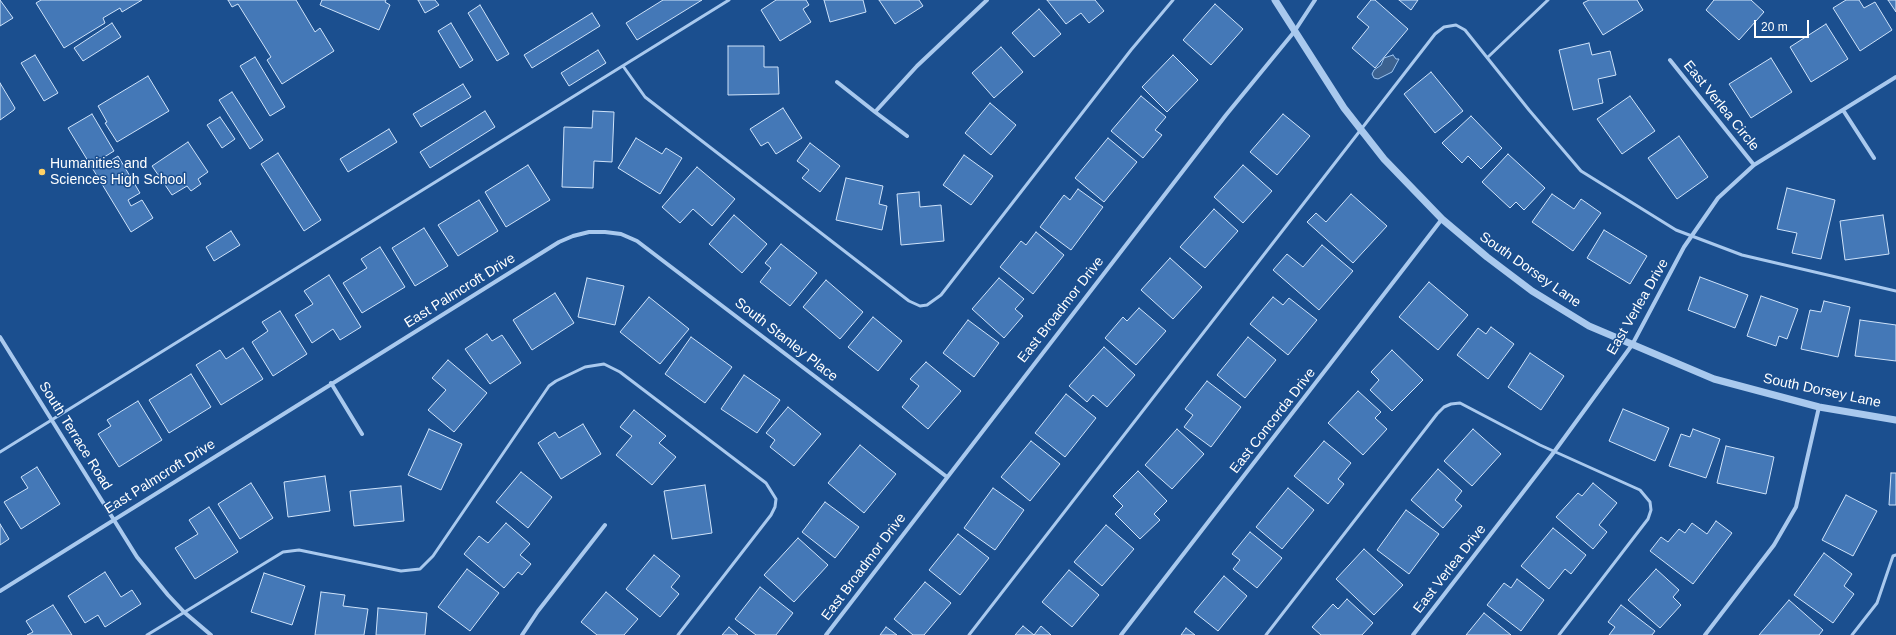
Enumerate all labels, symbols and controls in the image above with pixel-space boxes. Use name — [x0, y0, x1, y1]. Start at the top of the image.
scale bar — [1756, 12, 1811, 38]
text: 20 m — [1761, 20, 1788, 34]
street label: East Verlea Circle — [1679, 57, 1763, 155]
place label: Humanities and Sciences High School — [50, 156, 186, 188]
marker: Humanities and Sciences High School — [37, 167, 47, 177]
street label: South Dorsey Lane — [1476, 229, 1584, 311]
street label: East Palmcroft Drive — [401, 250, 519, 332]
street label: East Broadmor Drive — [1014, 254, 1108, 366]
street label: East Verlea Drive — [1604, 256, 1672, 358]
street label: South Stanley Place — [731, 295, 841, 385]
street label: East Concorda Drive — [1227, 365, 1319, 477]
street label: South Dorsey Lane — [1762, 370, 1882, 412]
street label: South Terrace Road — [35, 379, 115, 493]
street label: East Palmcroft Drive — [101, 436, 219, 518]
street label: East Broadmor Drive — [818, 510, 910, 624]
street label: East Verlea Drive — [1410, 521, 1490, 617]

